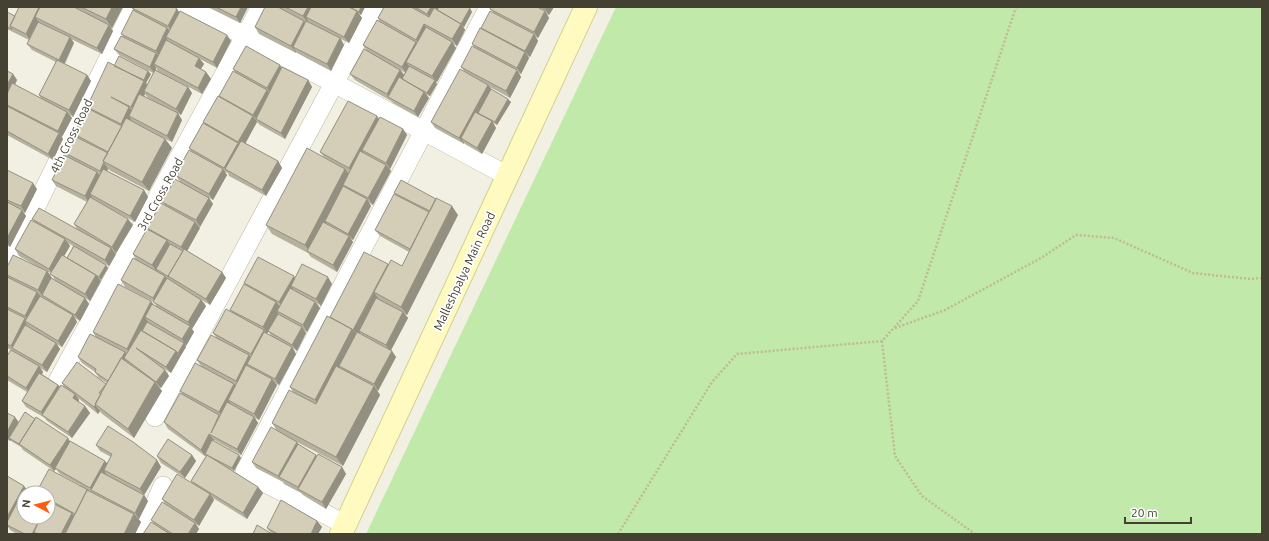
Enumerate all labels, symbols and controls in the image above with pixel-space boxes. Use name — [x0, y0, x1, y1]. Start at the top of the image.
street label: 4th Cross Road — [47, 97, 95, 175]
street label: 3rd Cross Road — [135, 156, 185, 232]
street label: Malleshpalya Main Road — [431, 210, 497, 332]
north arrow — [16, 485, 56, 525]
text: N — [20, 499, 33, 509]
scale bar — [1125, 499, 1191, 525]
text: 20 m — [1131, 506, 1158, 519]

